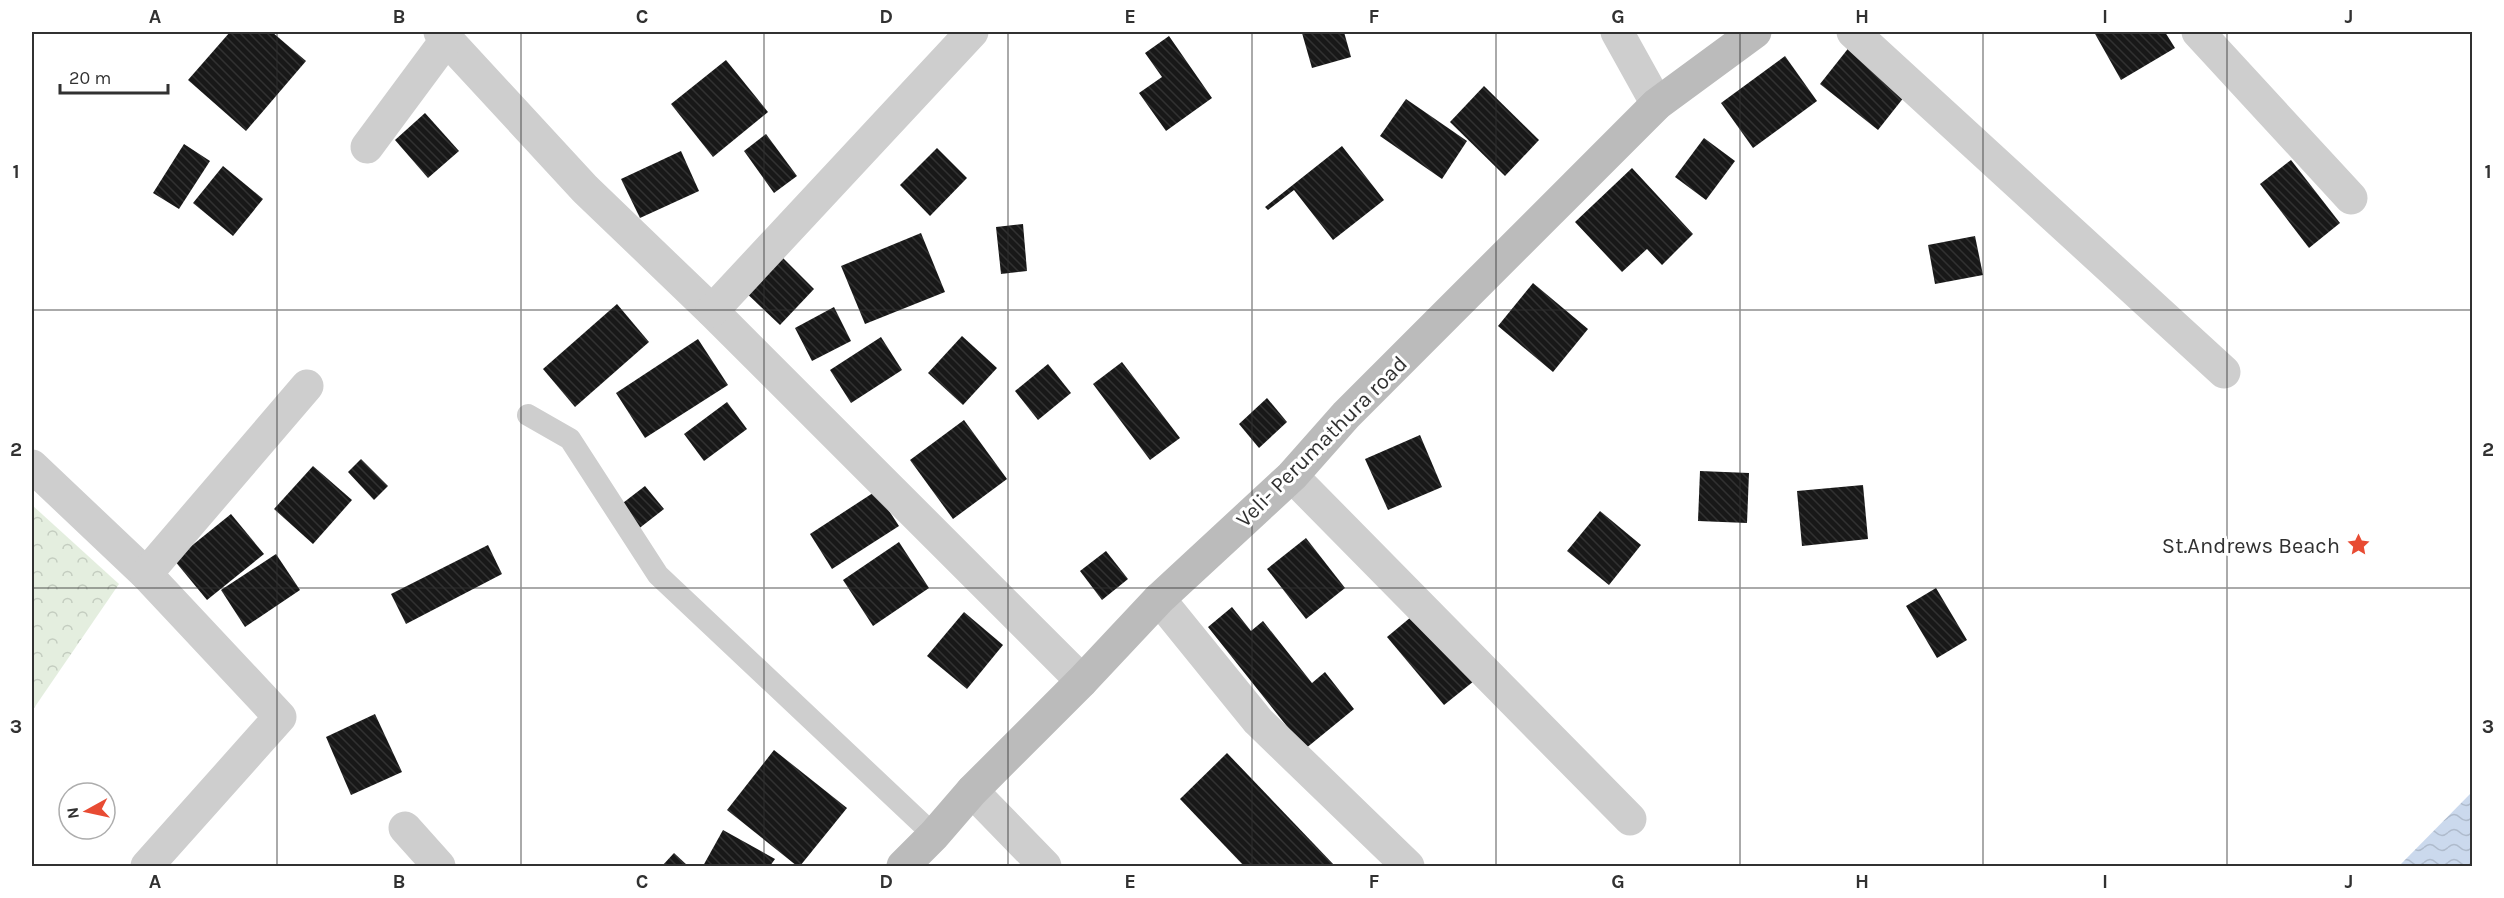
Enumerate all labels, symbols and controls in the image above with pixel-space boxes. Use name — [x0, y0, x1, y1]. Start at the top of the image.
text: A — [149, 5, 162, 28]
text: B — [393, 5, 405, 28]
text: C — [636, 5, 648, 28]
text: D — [879, 5, 893, 28]
text: E — [1124, 5, 1136, 28]
text: F — [1369, 5, 1380, 28]
text: G — [1611, 5, 1625, 28]
text: H — [1855, 5, 1869, 28]
text: I — [2102, 5, 2108, 28]
text: J — [2345, 5, 2353, 28]
scale bar — [60, 57, 168, 95]
text: 20 m — [69, 67, 111, 89]
text: 1 — [12, 160, 20, 183]
text: 1 — [2484, 160, 2492, 183]
street label: Veli- Perumathura road — [1231, 351, 1413, 533]
text: 2 — [10, 438, 22, 461]
text: 2 — [2482, 438, 2494, 461]
place icon: St.Andrews Beach — [2345, 532, 2371, 558]
place label: St.Andrews Beach — [2162, 533, 2340, 559]
text: 3 — [10, 715, 22, 738]
text: 3 — [2482, 715, 2494, 738]
north arrow — [57, 781, 117, 841]
text: N — [62, 806, 83, 820]
text: A — [149, 870, 162, 893]
text: B — [393, 870, 405, 893]
text: C — [636, 870, 648, 893]
text: D — [879, 870, 893, 893]
text: E — [1124, 870, 1136, 893]
text: F — [1369, 870, 1380, 893]
text: G — [1611, 870, 1625, 893]
text: H — [1855, 870, 1869, 893]
text: I — [2102, 870, 2108, 893]
text: J — [2345, 870, 2353, 893]

